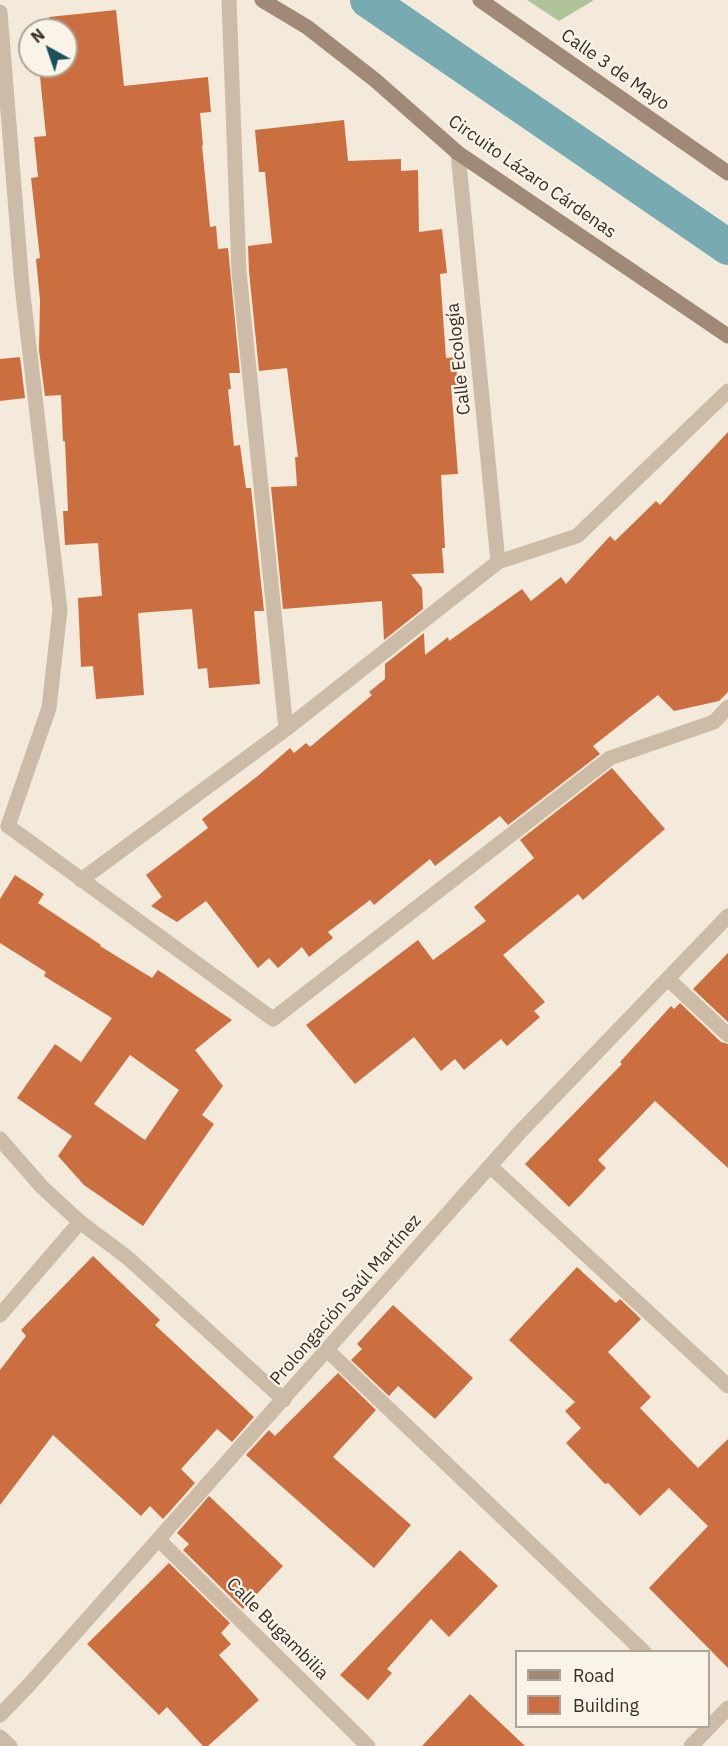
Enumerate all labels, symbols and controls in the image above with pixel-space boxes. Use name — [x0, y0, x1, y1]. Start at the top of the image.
north arrow — [18, 18, 78, 78]
text: N — [27, 24, 49, 47]
street label: Calle 3 de Mayo — [557, 25, 673, 115]
street label: Circuito Lázaro Cárdenas — [444, 111, 620, 243]
street label: Calle Ecología — [442, 302, 476, 416]
street label: Prolongación Saúl Martínez — [266, 1210, 426, 1390]
street label: Calle Bugambilia — [222, 1574, 332, 1684]
legend — [515, 1650, 710, 1728]
text: Road — [573, 1664, 614, 1687]
text: Building — [573, 1694, 639, 1717]

